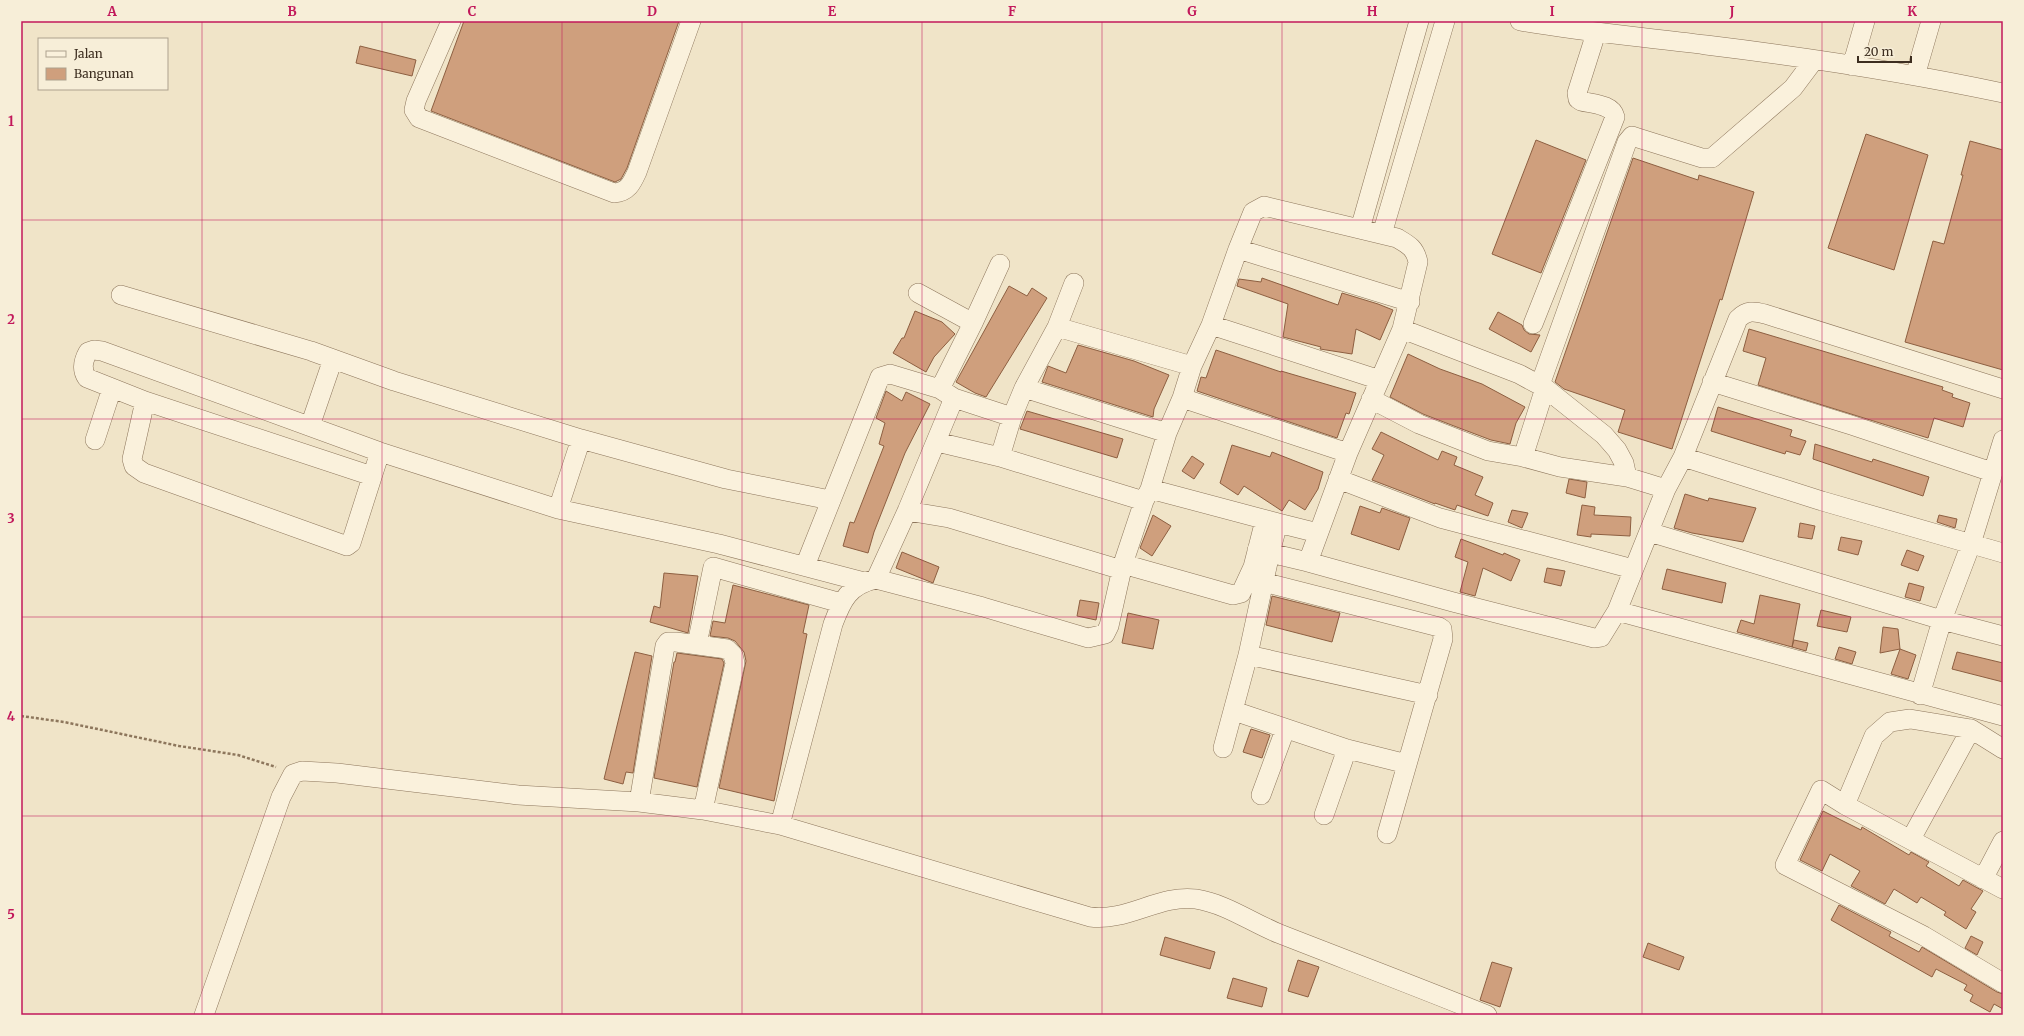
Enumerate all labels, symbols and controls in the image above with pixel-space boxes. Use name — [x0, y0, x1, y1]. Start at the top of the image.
text: A — [106, 3, 117, 20]
text: B — [287, 3, 297, 20]
text: C — [468, 3, 477, 20]
text: D — [647, 3, 657, 20]
text: E — [828, 3, 837, 20]
text: F — [1008, 3, 1016, 20]
text: G — [1187, 3, 1197, 20]
text: H — [1367, 3, 1378, 20]
text: I — [1549, 3, 1555, 20]
text: J — [1728, 3, 1735, 20]
text: K — [1907, 3, 1917, 20]
legend — [38, 38, 168, 90]
scale bar — [1858, 38, 1911, 64]
text: 20 m — [1864, 44, 1893, 59]
text: Jalan — [73, 46, 103, 61]
text: Bangunan — [74, 66, 134, 81]
text: 1 — [8, 113, 14, 130]
text: 2 — [7, 311, 15, 328]
text: 3 — [7, 510, 15, 527]
text: 4 — [7, 708, 16, 725]
text: 5 — [7, 906, 15, 923]

